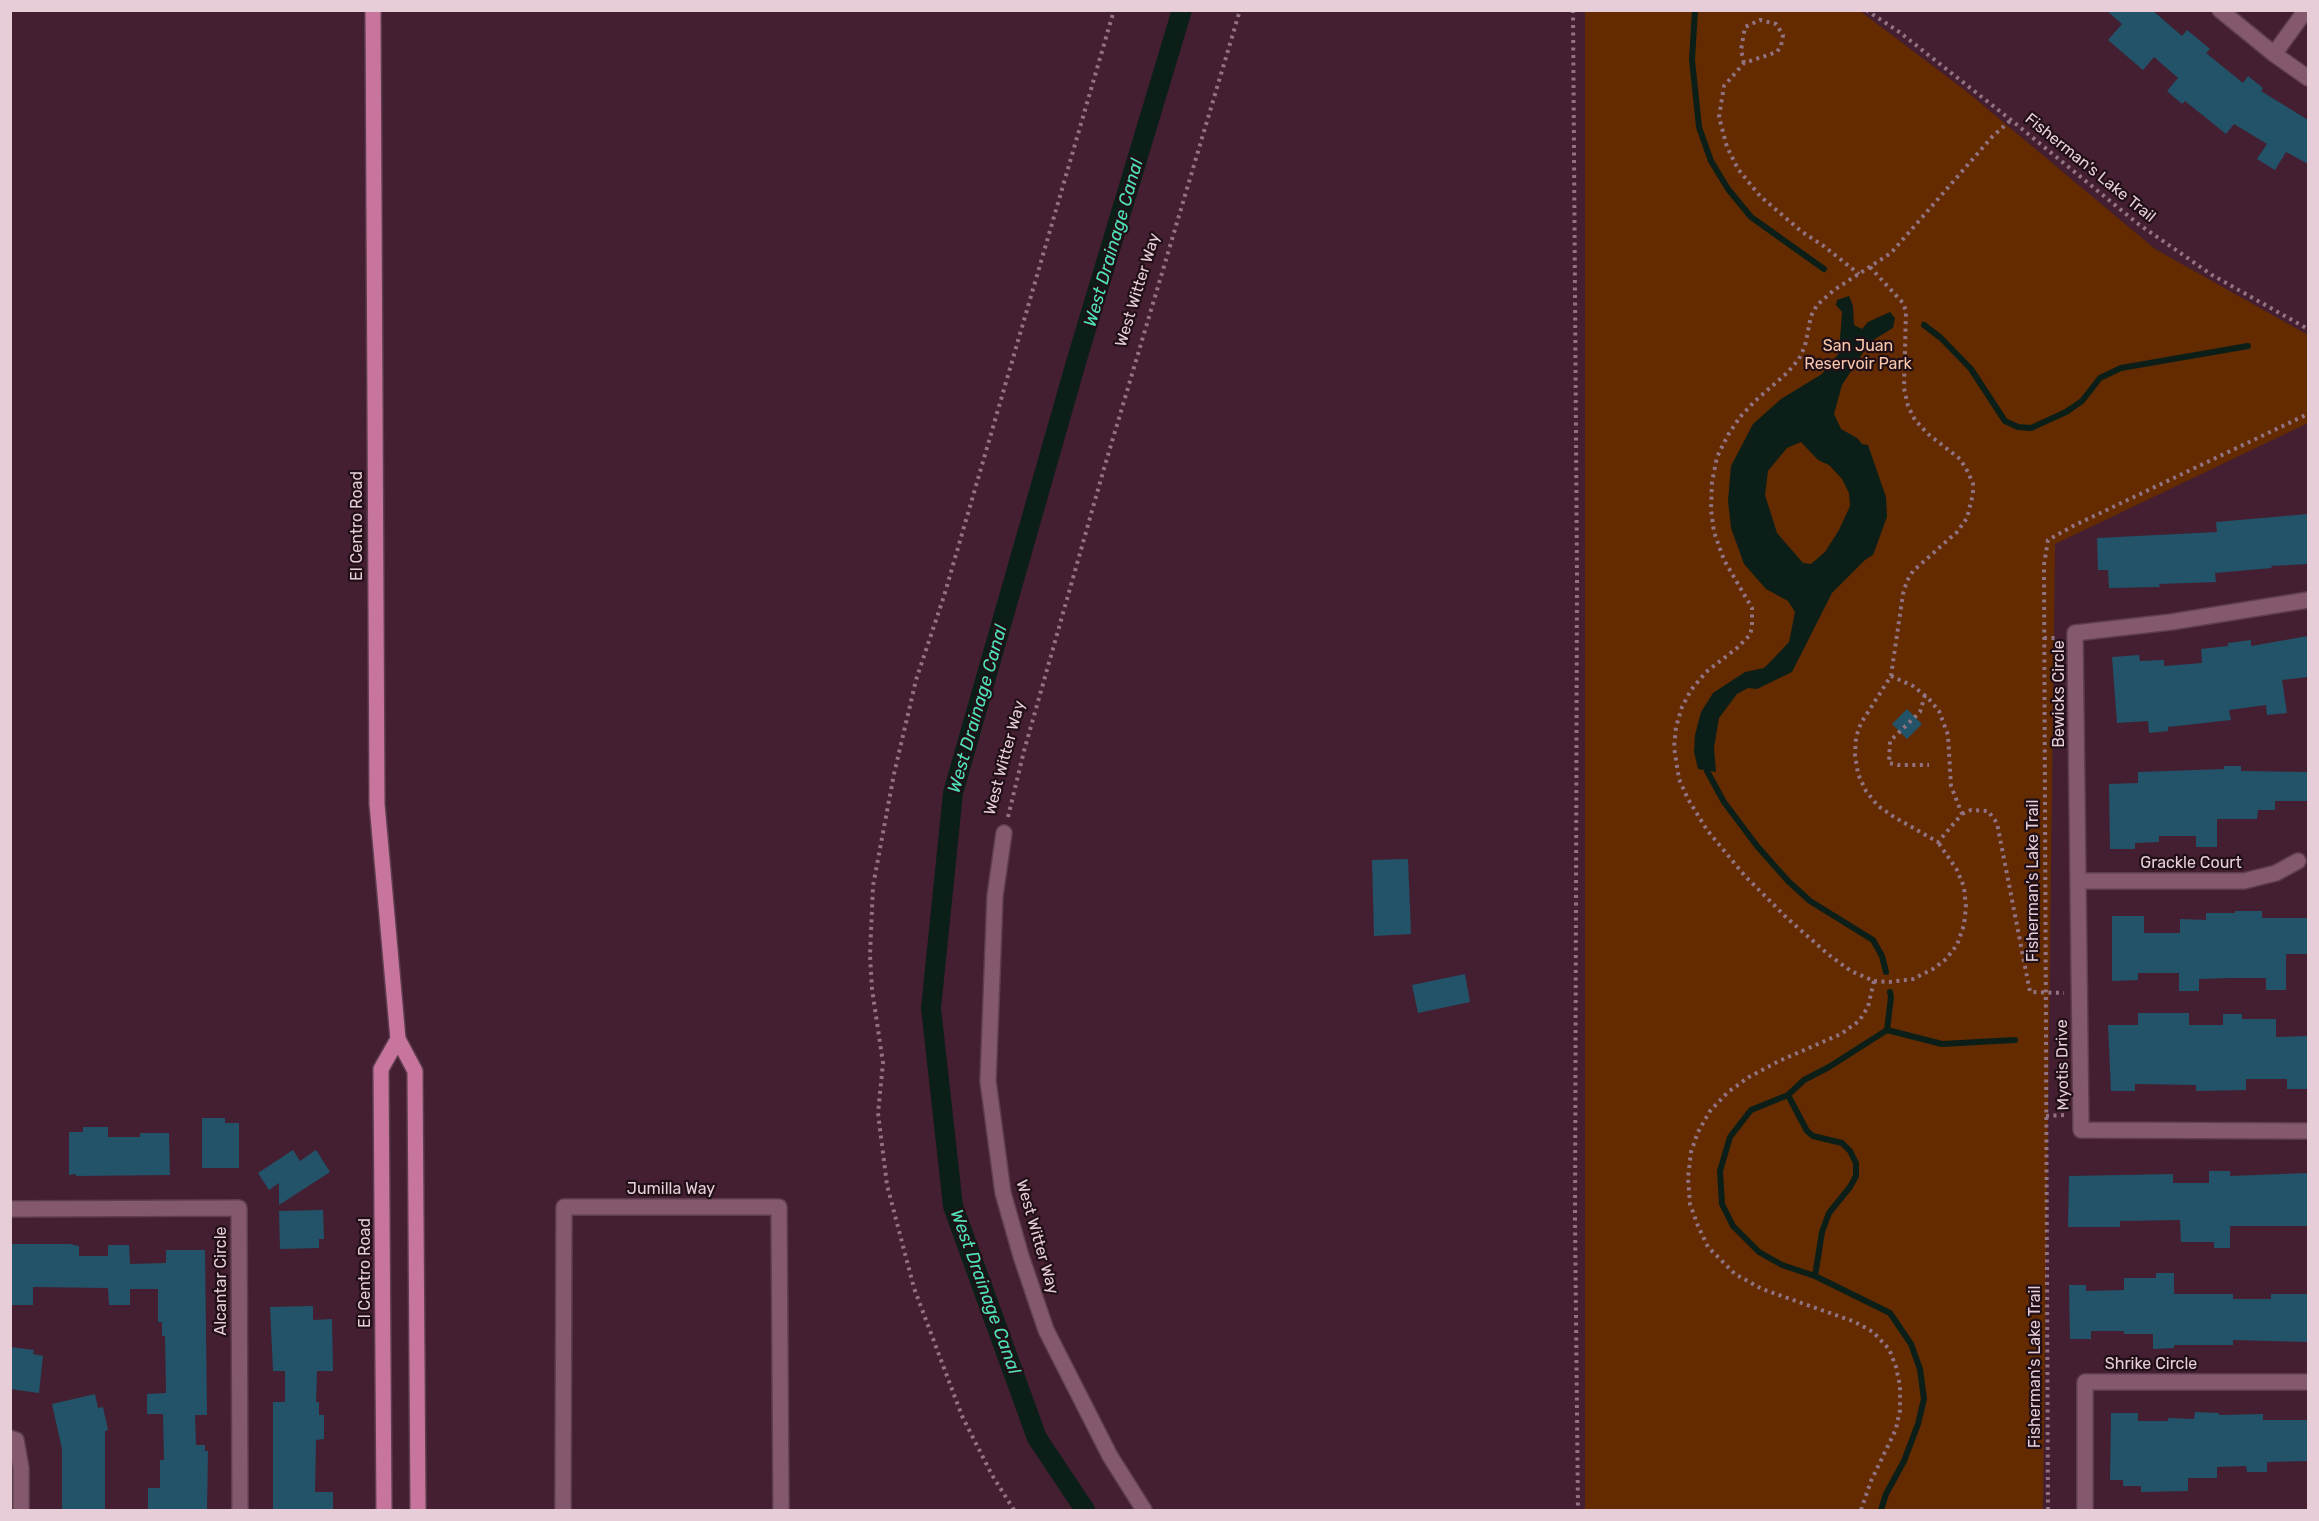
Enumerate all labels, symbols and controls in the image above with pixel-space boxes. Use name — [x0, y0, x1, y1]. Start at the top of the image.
street label: Fisherman’s Lake Trail — [2021, 109, 2159, 227]
water label: West Drainage Canal — [1080, 156, 1148, 330]
street label: West Witter Way — [1112, 231, 1164, 349]
park label: San Juan Reservoir Park — [1804, 336, 1912, 374]
street label: El Centro Road — [347, 471, 367, 581]
water label: West Drainage Canal — [944, 622, 1012, 796]
street label: Bewicks Circle — [2049, 640, 2069, 748]
street label: West Witter Way — [980, 699, 1030, 817]
street label: Fisherman’s Lake Trail — [2023, 800, 2043, 962]
street label: Grackle Court — [2140, 853, 2242, 873]
street label: Myotis Drive — [2053, 1019, 2073, 1111]
street label: West Witter Way — [1012, 1178, 1062, 1296]
street label: Jumilla Way — [627, 1179, 715, 1199]
water label: West Drainage Canal — [945, 1207, 1025, 1377]
street label: El Centro Road — [355, 1218, 375, 1328]
street label: Alcantar Circle — [211, 1226, 231, 1336]
street label: Fisherman’s Lake Trail — [2025, 1286, 2045, 1448]
street label: Shrike Circle — [2105, 1354, 2197, 1374]

